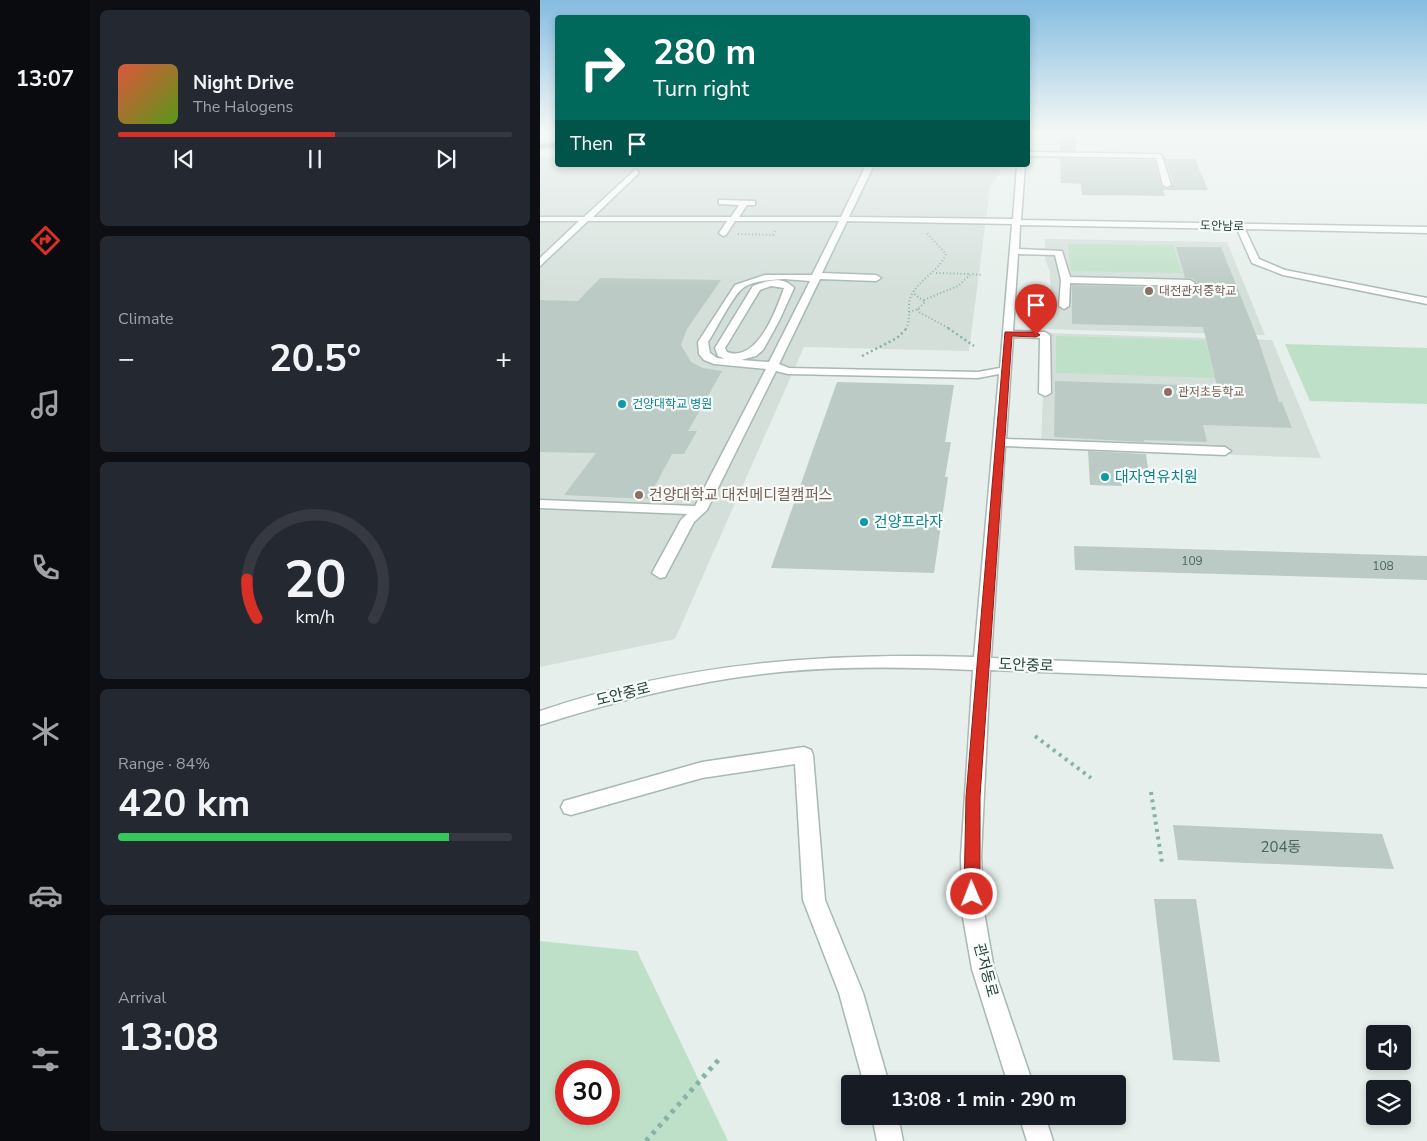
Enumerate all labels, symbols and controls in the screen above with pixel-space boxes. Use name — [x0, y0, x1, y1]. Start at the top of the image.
text: 280 m — [653, 29, 756, 76]
icon: right — [570, 35, 635, 100]
text: 13:07 — [16, 64, 74, 94]
text: Night Drive — [193, 70, 294, 96]
text: Turn right — [653, 74, 749, 104]
text: The Halogens — [193, 96, 293, 118]
icon: arrive — [623, 130, 651, 158]
text: Then — [570, 131, 613, 157]
icon: previous — [170, 145, 198, 173]
icon: pause — [301, 145, 329, 173]
icon: next — [432, 145, 460, 173]
street label: 도안남로 — [1200, 218, 1244, 234]
icon: directions — [28, 223, 63, 258]
place label: 대전관저중학교 — [1159, 283, 1236, 299]
pin — [1015, 284, 1057, 335]
marker: 대전관저중학교 — [1143, 285, 1155, 297]
icon: arrive — [1022, 291, 1050, 319]
text: Climate — [118, 308, 173, 330]
text: 20.5° — [269, 333, 361, 384]
text: − — [118, 340, 135, 378]
text: + — [495, 340, 512, 378]
place label: 관저초등학교 — [1178, 384, 1244, 400]
marker: 관저초등학교 — [1162, 386, 1174, 398]
icon: music — [28, 387, 63, 422]
place label: 건양대학교 병원 — [632, 396, 712, 412]
marker: 건양대학교 병원 — [616, 398, 628, 410]
place label: 대자연유치원 — [1115, 467, 1198, 487]
marker: 대자연유치원 — [1099, 471, 1111, 483]
place label: 건양대학교 대전메디컬캠퍼스 — [649, 485, 832, 505]
marker: 건양대학교 대전메디컬캠퍼스 — [633, 489, 645, 501]
place label: 건양프라자 — [874, 512, 943, 532]
marker: 건양프라자 — [858, 516, 870, 528]
text: 20 — [284, 544, 346, 615]
icon: phone — [28, 550, 63, 585]
house number: 109 — [1181, 553, 1203, 569]
house number: 108 — [1372, 558, 1394, 574]
text: km/h — [295, 605, 335, 629]
street label: 도안중로 — [998, 654, 1054, 676]
street label: 도안중로 — [594, 678, 652, 710]
icon: climate — [28, 714, 63, 749]
text: Range · 84% — [118, 753, 210, 775]
text: 420 km — [118, 778, 250, 829]
house number: 204동 — [1261, 837, 1301, 857]
position arrow — [945, 867, 997, 919]
icon: car — [28, 878, 63, 913]
street label: 관저동로 — [969, 941, 1003, 999]
text: Arrival — [118, 987, 166, 1009]
text: 13:08 — [118, 1012, 219, 1063]
map controls — [1366, 1025, 1411, 1125]
button: sound — [1366, 1025, 1411, 1070]
icon: filters — [28, 1042, 63, 1077]
speed limit sign: 30 — [555, 1060, 620, 1125]
button: layers — [1366, 1080, 1411, 1125]
text: 13:08 · 1 min · 290 m — [891, 1087, 1076, 1113]

